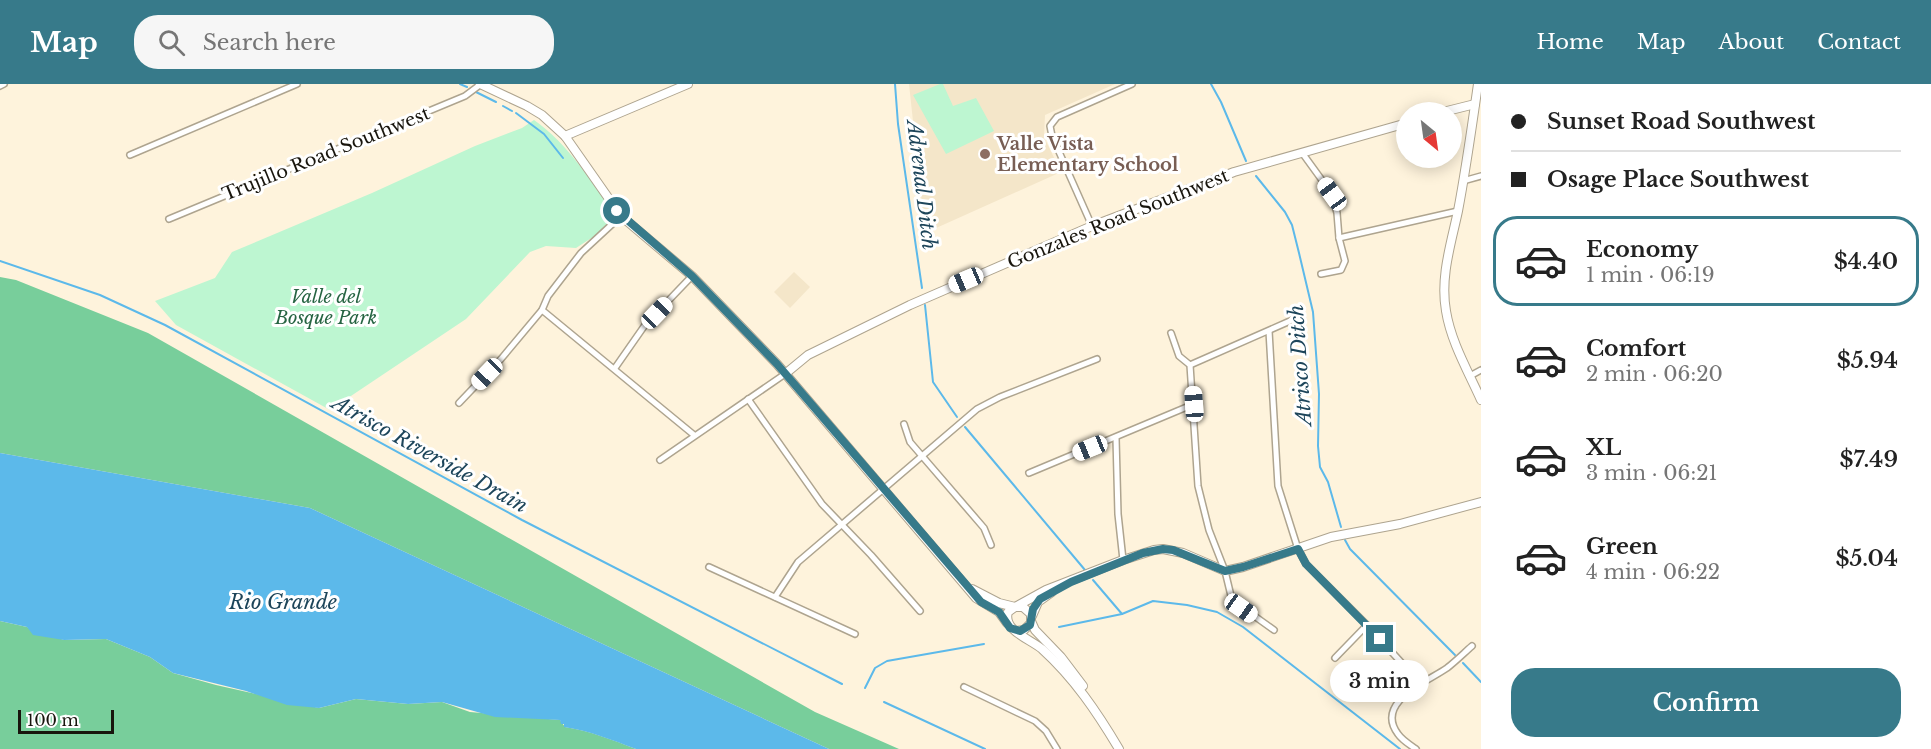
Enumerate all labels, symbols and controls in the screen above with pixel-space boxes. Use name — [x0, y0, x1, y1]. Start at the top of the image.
search box — [134, 15, 554, 69]
text: Map — [30, 25, 98, 60]
icon: search — [155, 26, 188, 59]
text: Search here — [203, 29, 336, 56]
text: Home — [1537, 29, 1604, 55]
text: Map — [1637, 29, 1685, 55]
text: About — [1718, 29, 1784, 55]
text: Contact — [1817, 29, 1901, 55]
street label: Trujillo Road Southwest — [219, 102, 433, 206]
north arrow — [1396, 102, 1462, 168]
map controls — [1396, 102, 1462, 168]
text: Sunset Road Southwest — [1547, 108, 1815, 135]
water label: Adrenal Ditch — [902, 116, 942, 251]
place label: Valle Vista Elementary School — [996, 133, 1179, 176]
marker: Valle Vista Elementary School — [978, 147, 992, 161]
street label: Gonzales Road Southwest — [1004, 164, 1232, 274]
text: Osage Place Southwest — [1547, 166, 1809, 193]
car — [1314, 174, 1350, 214]
route start — [603, 197, 630, 224]
icon: car — [1514, 234, 1568, 288]
text: Economy — [1586, 236, 1698, 263]
text: $4.40 — [1834, 248, 1898, 275]
text: 1 min · 06:19 — [1586, 263, 1715, 287]
car — [946, 265, 986, 295]
park label: Valle del Bosque Park — [274, 286, 377, 329]
car — [638, 294, 676, 332]
water label: Atrisco Ditch — [1284, 304, 1316, 429]
icon: car — [1514, 333, 1568, 387]
text: Comfort — [1586, 335, 1686, 362]
text: $5.94 — [1837, 347, 1898, 374]
car — [468, 355, 506, 393]
text: 2 min · 06:20 — [1586, 362, 1723, 386]
car — [1184, 385, 1204, 423]
water label: Atrisco Riverside Drain — [326, 389, 532, 518]
icon: car — [1514, 432, 1568, 486]
car — [1070, 433, 1110, 463]
text: XL — [1586, 434, 1621, 461]
text: $7.49 — [1840, 446, 1898, 473]
text: 3 min · 06:21 — [1586, 461, 1717, 485]
icon: car — [1514, 531, 1568, 585]
text: Green — [1586, 533, 1658, 560]
text: $5.04 — [1835, 545, 1898, 572]
text: 4 min · 06:22 — [1586, 560, 1720, 584]
water label: Rio Grande — [228, 590, 337, 614]
car — [1221, 590, 1261, 626]
route end — [1366, 625, 1393, 652]
callout: 3 min — [1330, 660, 1430, 702]
button: Confirm — [1511, 668, 1901, 737]
text: 3 min — [1349, 669, 1410, 693]
scale bar — [18, 707, 114, 734]
text: 100 m — [27, 710, 79, 730]

